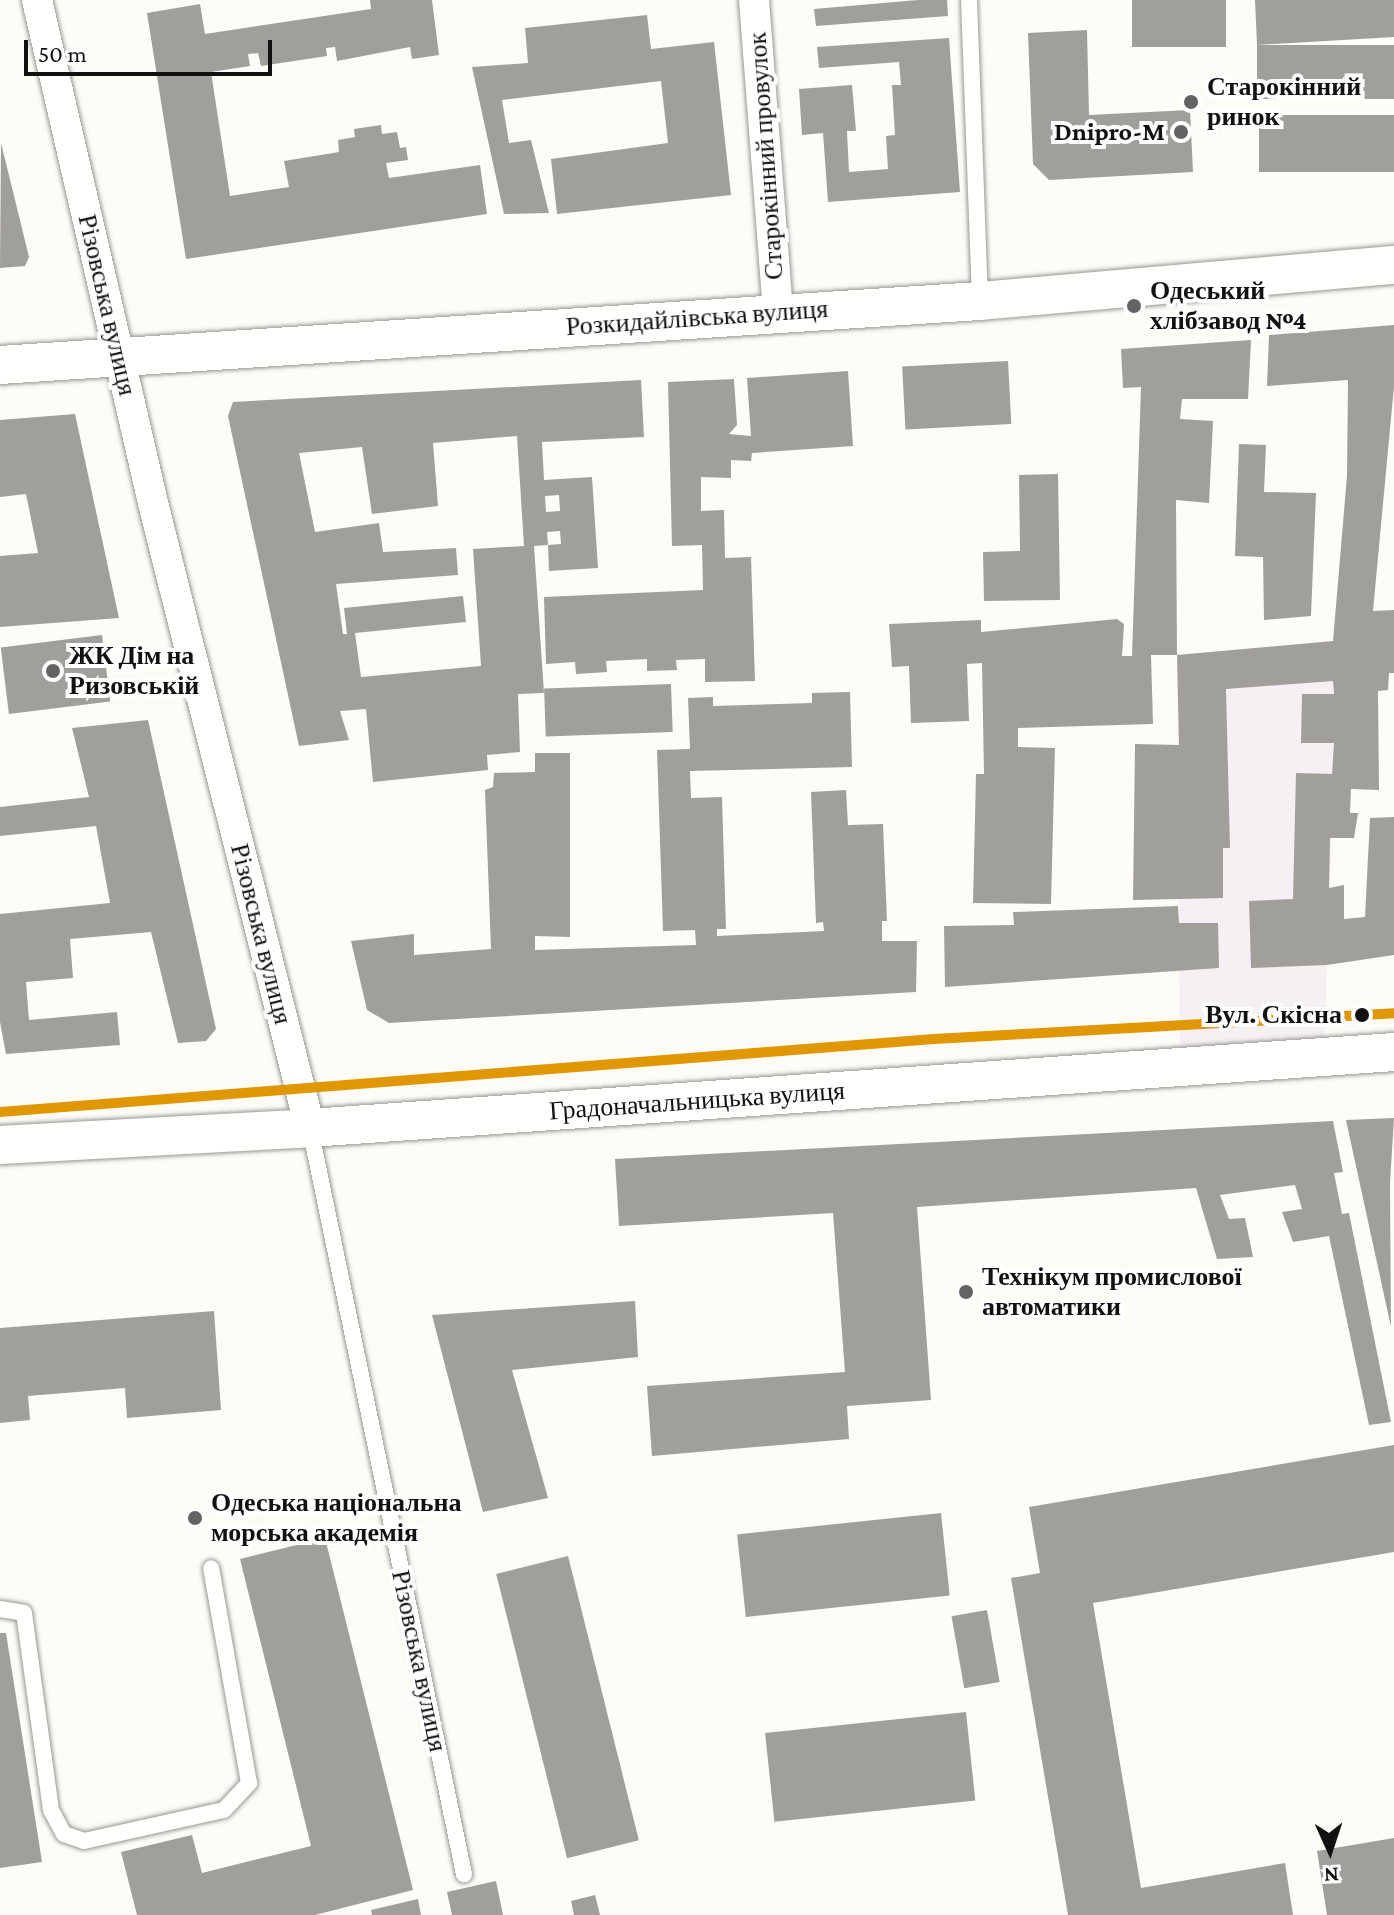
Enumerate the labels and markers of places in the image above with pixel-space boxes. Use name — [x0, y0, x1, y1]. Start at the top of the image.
place label: Старокінний ринок — [1207, 71, 1361, 132]
marker: Старокінний ринок — [1182, 93, 1200, 111]
place label: Dnipro-M — [1054, 116, 1165, 148]
marker: Dnipro-M — [1172, 123, 1190, 141]
place label: Одеський хлібзавод №4 — [1150, 275, 1307, 336]
marker: Одеський хлібзавод №4 — [1125, 297, 1143, 315]
place label: ЖК Дім на Ризовській — [69, 640, 199, 702]
marker: ЖК Дім на Ризовській — [44, 662, 62, 680]
place label: Вул. Скісна — [1205, 999, 1342, 1031]
marker: Вул. Скісна — [1349, 1002, 1375, 1028]
place label: Технікум промислової автоматики — [982, 1261, 1242, 1322]
marker: Технікум промислової автоматики — [957, 1283, 975, 1301]
place label: Одеська національна морська академія — [211, 1487, 461, 1548]
marker: Одеська національна морська академія — [186, 1509, 204, 1527]

